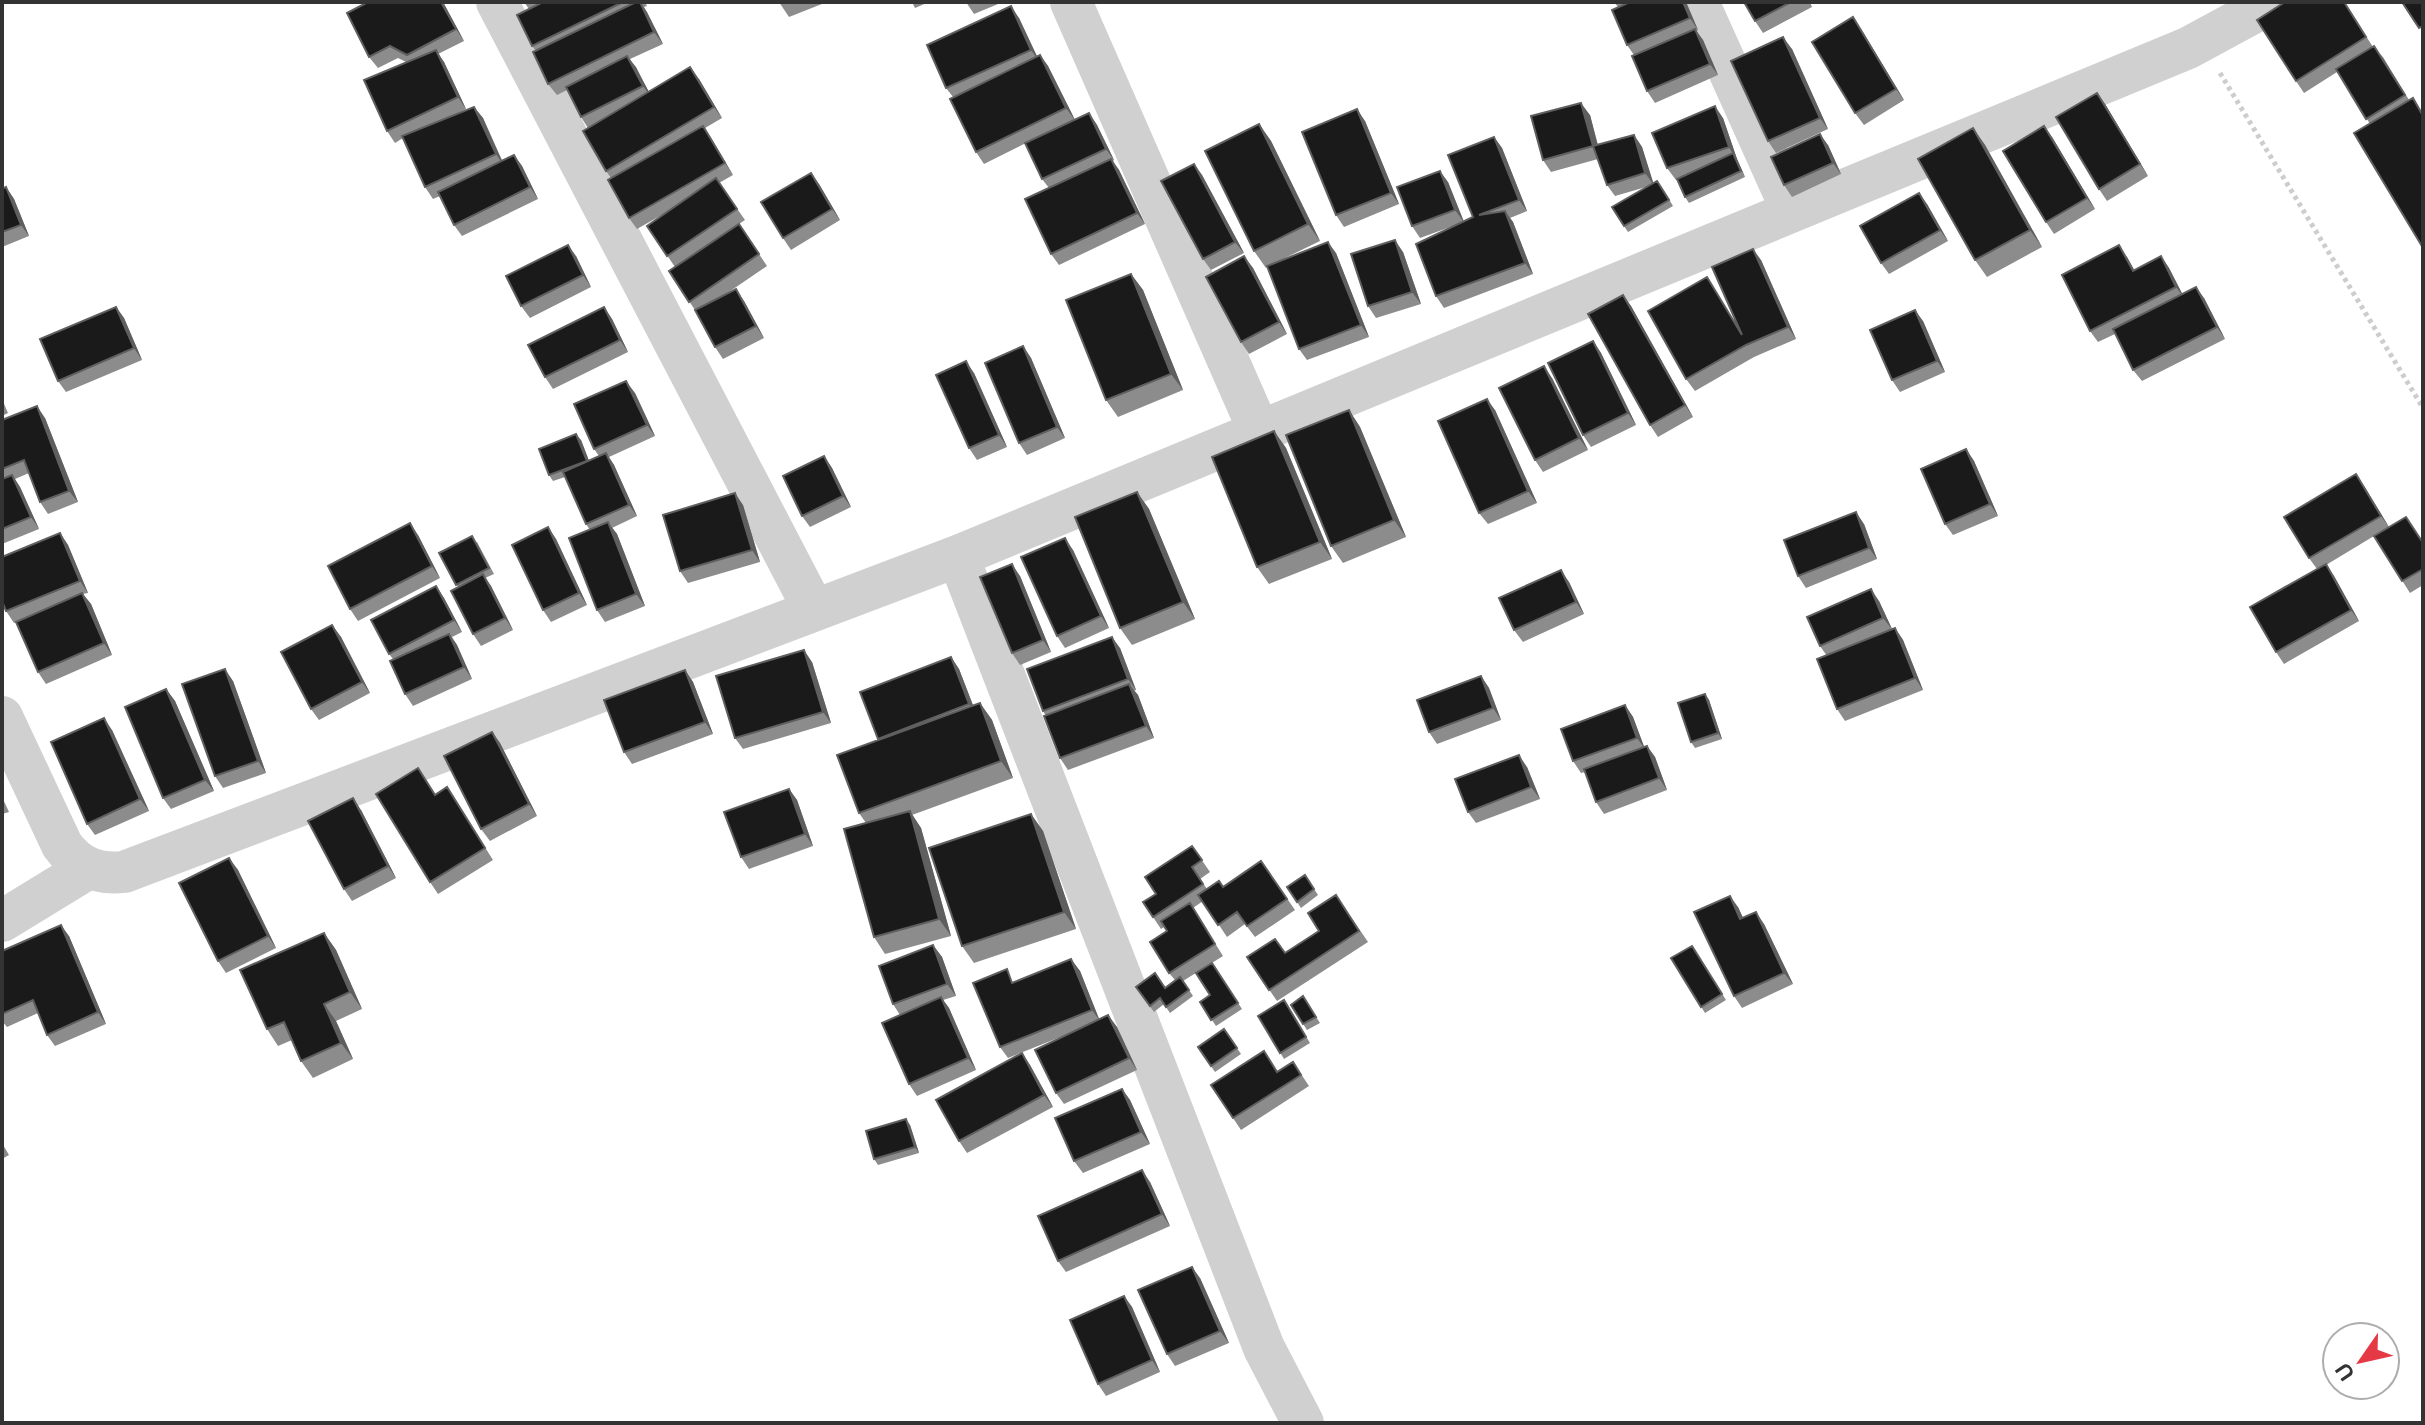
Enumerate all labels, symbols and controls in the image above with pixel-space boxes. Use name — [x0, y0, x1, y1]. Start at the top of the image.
north arrow — [2321, 1321, 2401, 1401]
text: U — [2330, 1358, 2360, 1385]

